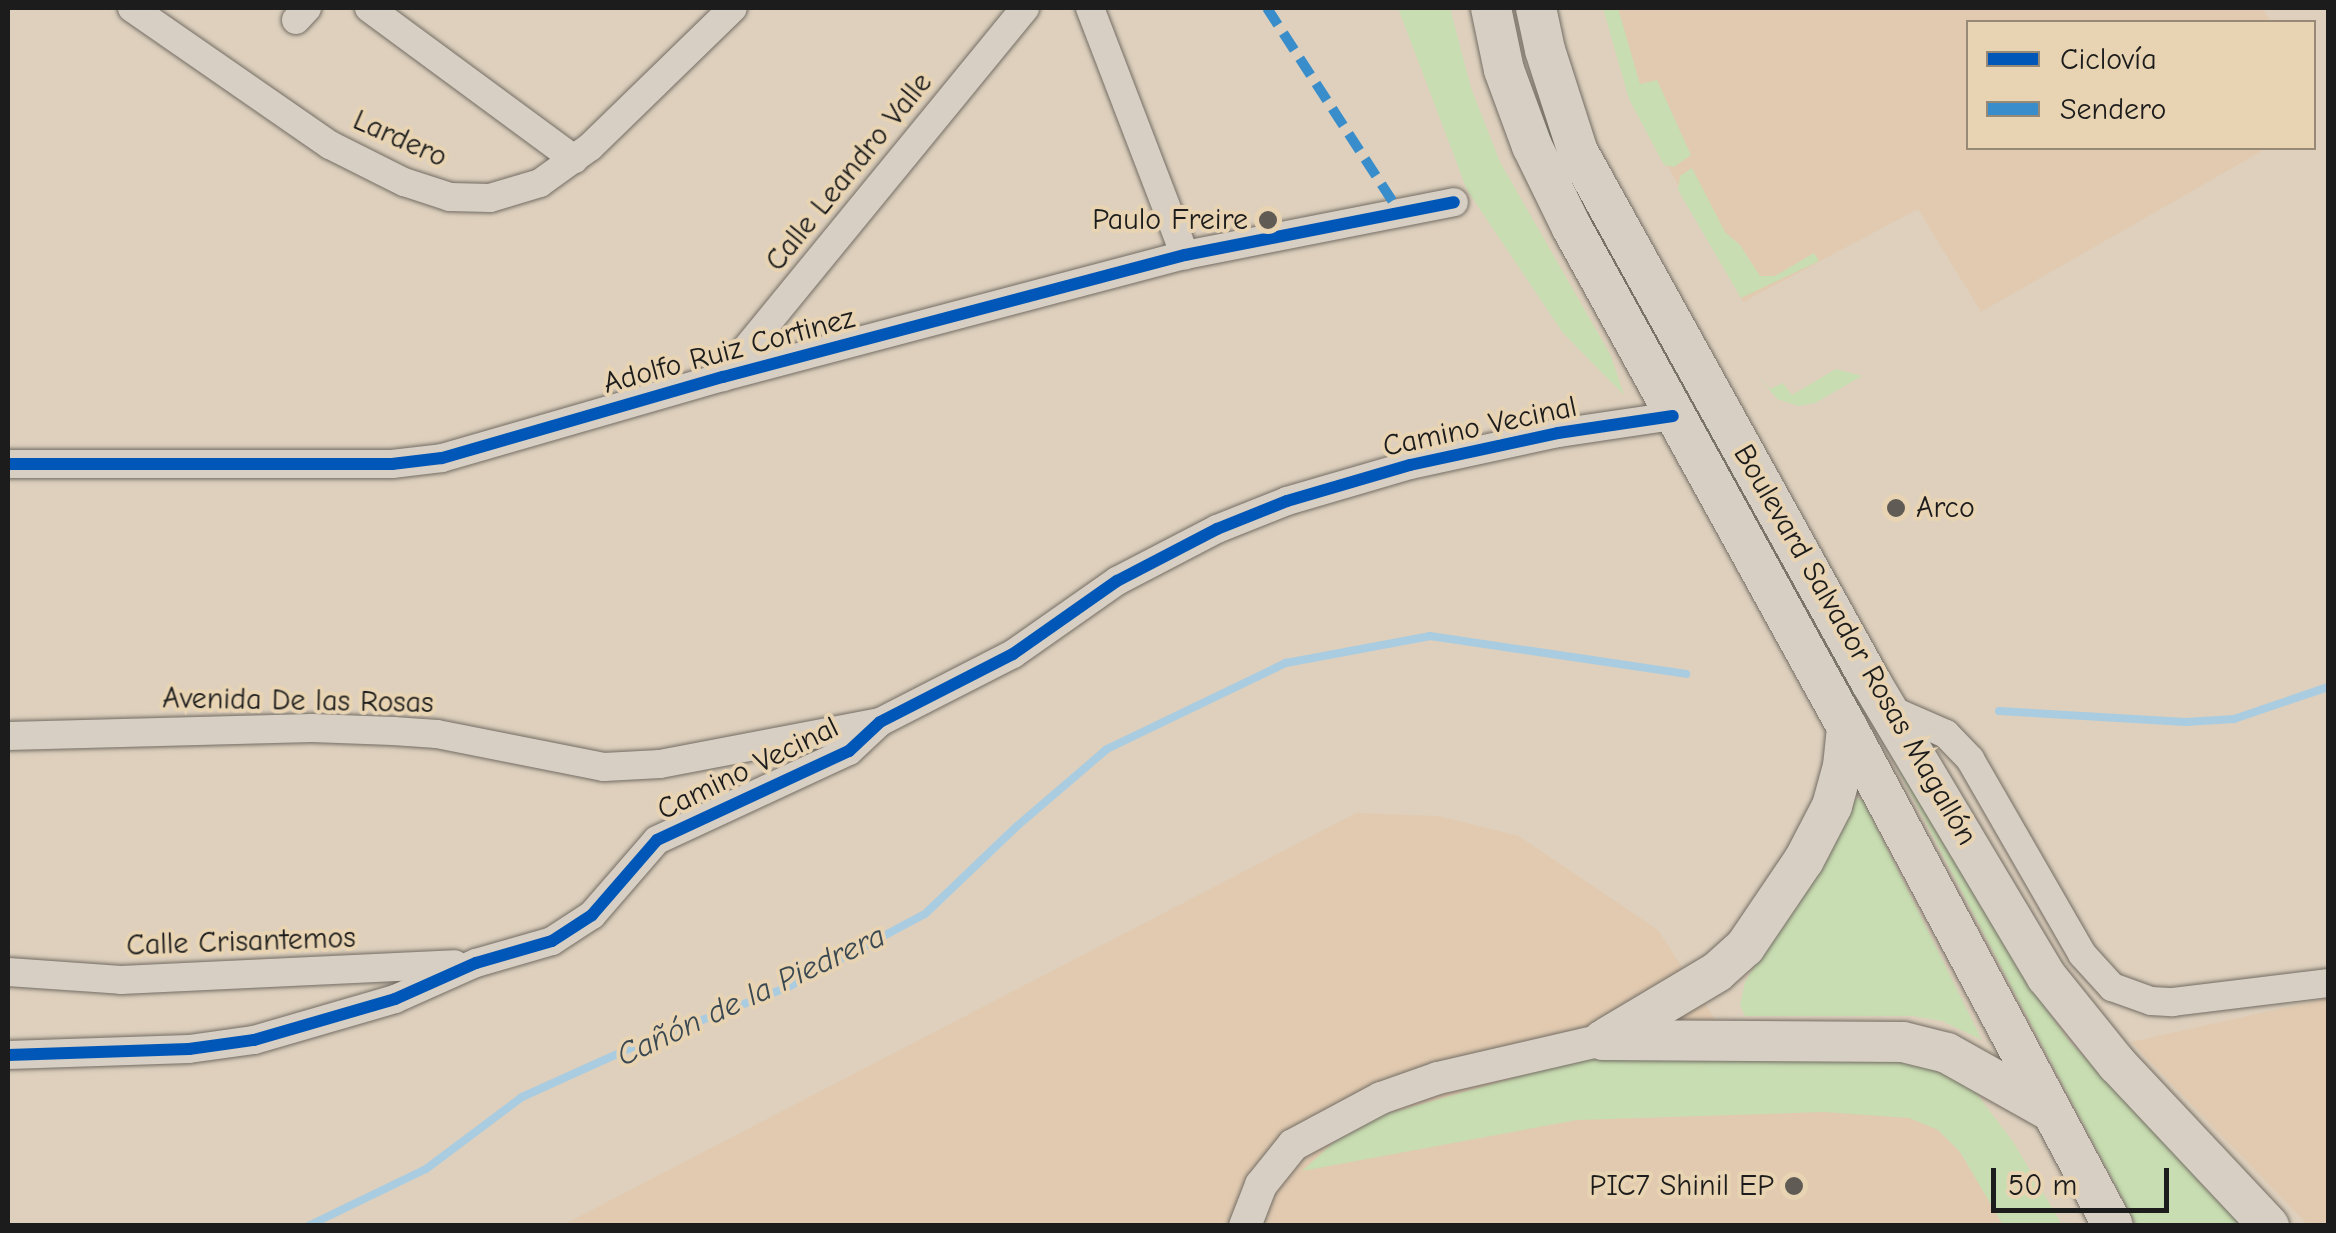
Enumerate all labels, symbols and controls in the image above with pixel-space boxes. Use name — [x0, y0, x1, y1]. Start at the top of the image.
legend — [1966, 20, 2316, 150]
text: Ciclovía — [2060, 42, 2157, 77]
street label: Calle Leandro Valle — [758, 66, 940, 278]
text: Sendero — [2060, 92, 2166, 127]
street label: Lardero — [347, 102, 453, 176]
place label: Paulo Freire — [1092, 202, 1248, 238]
marker: Paulo Freire — [1257, 209, 1279, 231]
street label: Adolfo Ruiz Cortinez — [599, 300, 859, 402]
street label: Camino Vecinal — [1380, 389, 1580, 465]
street label: Boulevard Salvador Rosas Magallón — [1725, 438, 1985, 852]
place label: Arco — [1916, 490, 1975, 526]
marker: Arco — [1885, 497, 1907, 519]
street label: Avenida De las Rosas — [162, 681, 434, 721]
street label: Camino Vecinal — [651, 710, 845, 828]
water label: Cañón de la Piedrera — [611, 917, 891, 1075]
street label: Calle Crisantemos — [126, 920, 356, 964]
scale bar — [1996, 1148, 2174, 1210]
place label: PIC7 Shinil EP — [1589, 1168, 1774, 1204]
text: 50 m — [2008, 1168, 2077, 1203]
marker: PIC7 Shinil EP — [1783, 1175, 1805, 1197]

